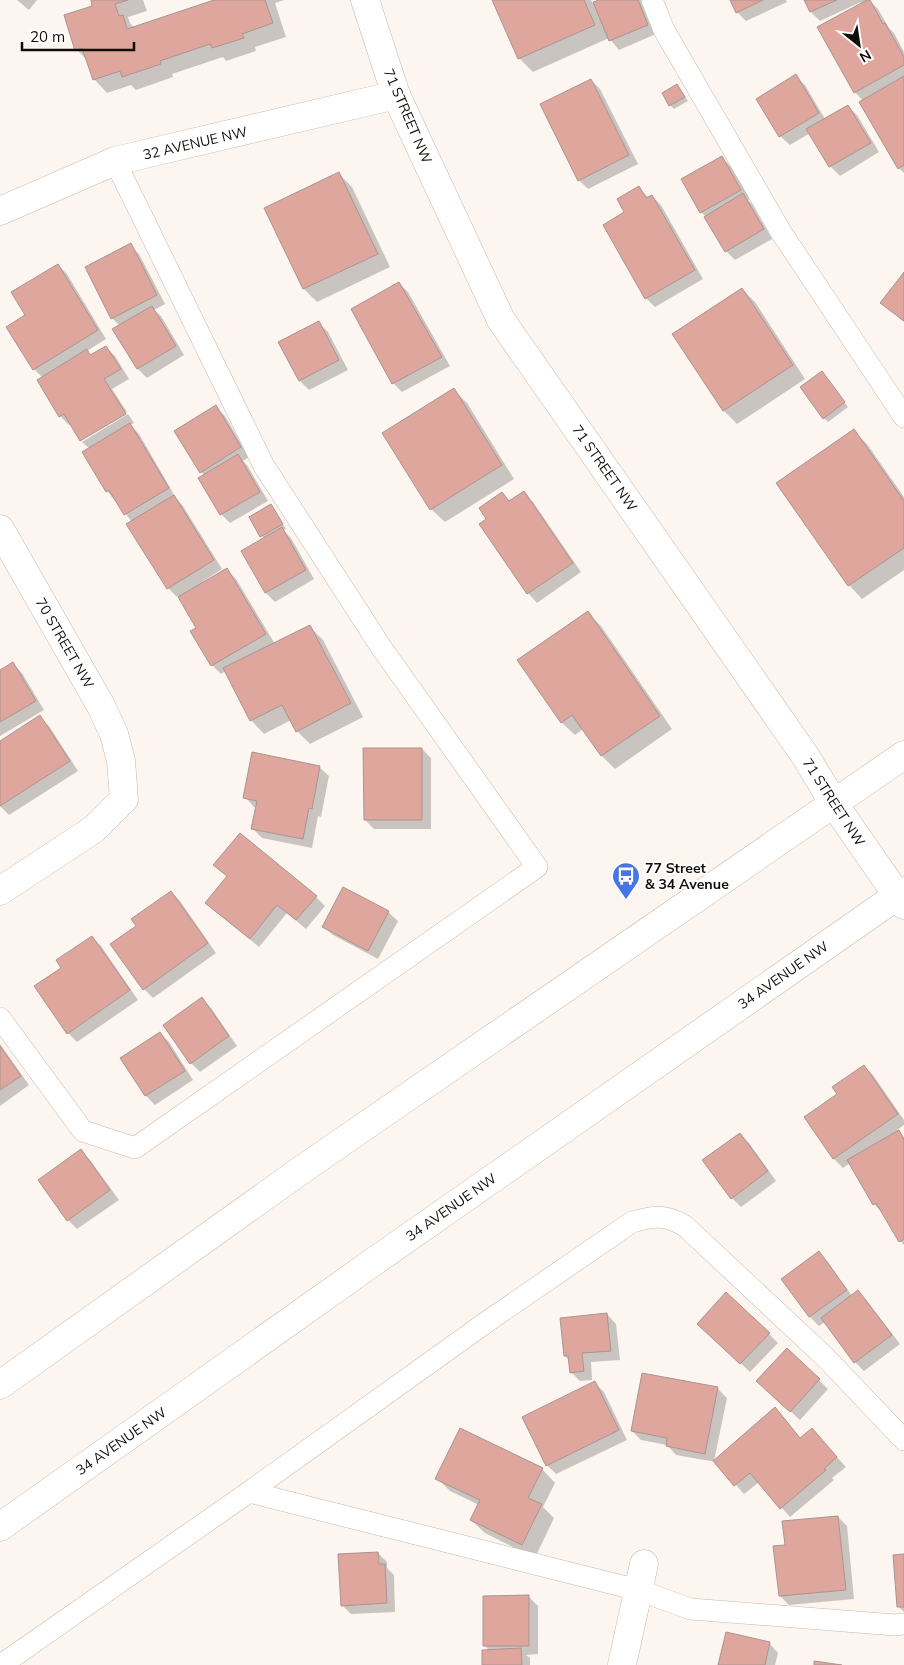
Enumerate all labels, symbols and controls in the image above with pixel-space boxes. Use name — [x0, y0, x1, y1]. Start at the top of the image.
scale bar — [22, 20, 135, 52]
north arrow — [834, 20, 884, 70]
text: 20 m — [30, 27, 65, 46]
text: N — [856, 46, 875, 67]
street label: 71 STREET NW — [380, 66, 436, 167]
street label: 32 AVENUE NW — [141, 122, 249, 164]
street label: 71 STREET NW — [569, 421, 642, 515]
street label: 70 STREET NW — [32, 595, 98, 692]
street label: 71 STREET NW — [799, 755, 869, 850]
place label: 77 Street & 34 Avenue — [645, 859, 729, 893]
bus stop icon: 77 Street & 34 Avenue — [611, 861, 641, 900]
street label: 34 AVENUE NW — [734, 937, 832, 1013]
street label: 34 AVENUE NW — [402, 1169, 500, 1245]
street label: 34 AVENUE NW — [72, 1403, 170, 1479]

